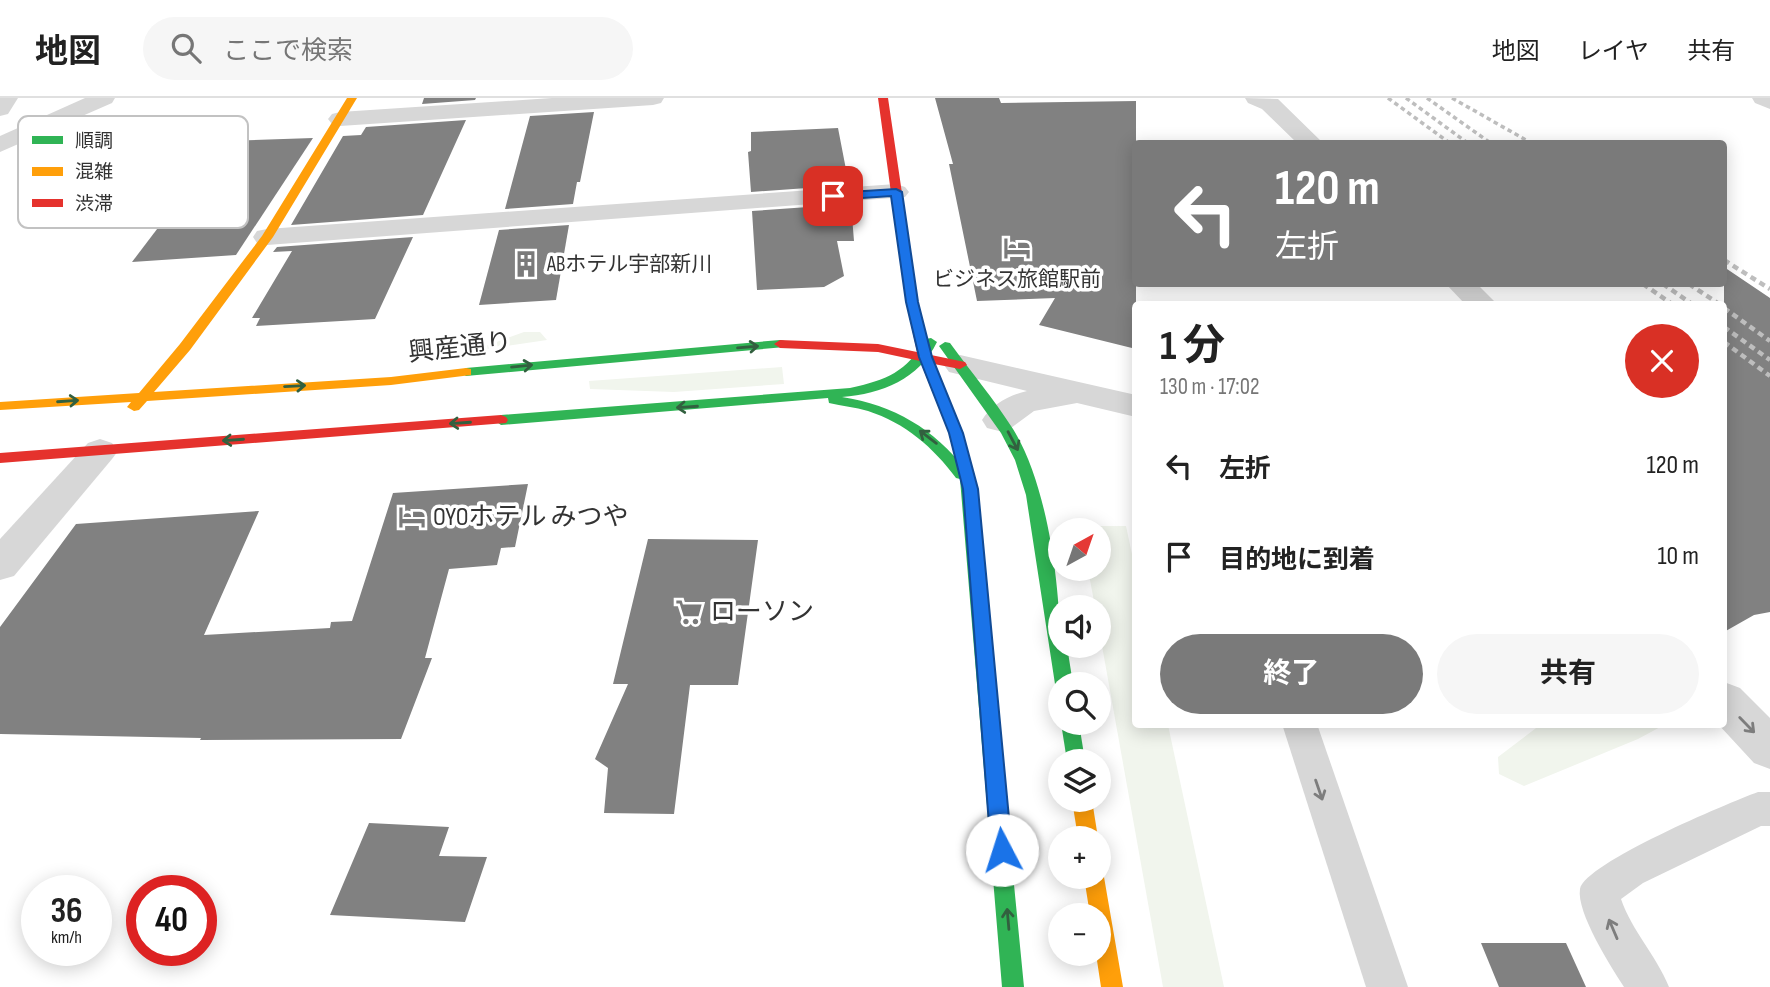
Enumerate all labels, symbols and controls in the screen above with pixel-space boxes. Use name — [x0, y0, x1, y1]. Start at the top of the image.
search box — [143, 17, 633, 80]
icon: search — [167, 29, 205, 67]
text: 地図 — [35, 32, 101, 72]
text: ここで検索 — [223, 36, 353, 67]
text: 地図 — [1492, 37, 1540, 66]
text: レイヤ — [1578, 37, 1649, 66]
text: 共有 — [1687, 37, 1735, 66]
legend — [18, 116, 248, 228]
text: 順調 — [75, 130, 113, 153]
text: 120 m — [1275, 160, 1380, 219]
text: 混雑 — [75, 161, 113, 184]
pin — [803, 166, 863, 226]
icon: left — [1160, 168, 1251, 259]
icon: arrive — [814, 177, 852, 215]
text: 渋滞 — [75, 193, 113, 216]
text: 左折 — [1275, 228, 1339, 267]
hotel icon: ビジネス旅館駅前 — [1002, 233, 1032, 263]
building icon: ABホテル宇部新川 — [511, 249, 541, 279]
place label: ABホテル宇部新川 — [546, 252, 712, 277]
place label: ビジネス旅館駅前 — [933, 267, 1101, 292]
text: 1 分 — [1160, 321, 1225, 372]
button: close — [1625, 324, 1699, 398]
street label: 興産通り — [407, 327, 513, 369]
one-way arrow — [736, 340, 759, 353]
one-way arrow — [510, 360, 532, 373]
text: 130 m · 17:02 — [1160, 373, 1259, 401]
one-way arrow — [283, 380, 306, 393]
one-way arrow — [56, 394, 79, 407]
one-way arrow — [676, 401, 698, 414]
one-way arrow — [449, 417, 472, 430]
one-way arrow — [919, 429, 938, 444]
one-way arrow — [1006, 431, 1020, 451]
one-way arrow — [222, 434, 245, 447]
icon: left — [1160, 447, 1198, 485]
text: 120 m — [1646, 450, 1699, 481]
text: 左折 — [1219, 454, 1271, 485]
hotel icon: OYOホテル みつや — [397, 502, 427, 532]
place label: OYOホテル みつや — [433, 502, 629, 533]
north arrow — [1048, 518, 1111, 581]
map controls — [1048, 518, 1111, 966]
icon: arrive — [1160, 538, 1198, 576]
text: 10 m — [1657, 541, 1699, 572]
text: 目的地に到着 — [1219, 545, 1375, 576]
button: sound — [1048, 595, 1111, 658]
supermarket icon: ローソン — [674, 597, 704, 627]
place label: ローソン — [710, 597, 814, 628]
button: 終了 — [1160, 634, 1423, 714]
button: 共有 — [1437, 634, 1699, 714]
button: search — [1048, 672, 1111, 735]
one-way arrow — [1738, 716, 1755, 733]
button: layers — [1048, 749, 1111, 812]
one-way arrow — [1314, 778, 1327, 800]
position arrow — [965, 813, 1039, 887]
button: + — [1048, 826, 1111, 889]
speed limit sign: 40 — [126, 875, 217, 966]
text: 36 — [50, 890, 83, 933]
button: − — [1048, 903, 1111, 966]
one-way arrow — [1001, 908, 1014, 931]
one-way arrow — [1605, 918, 1618, 940]
text: km/h — [51, 927, 82, 948]

